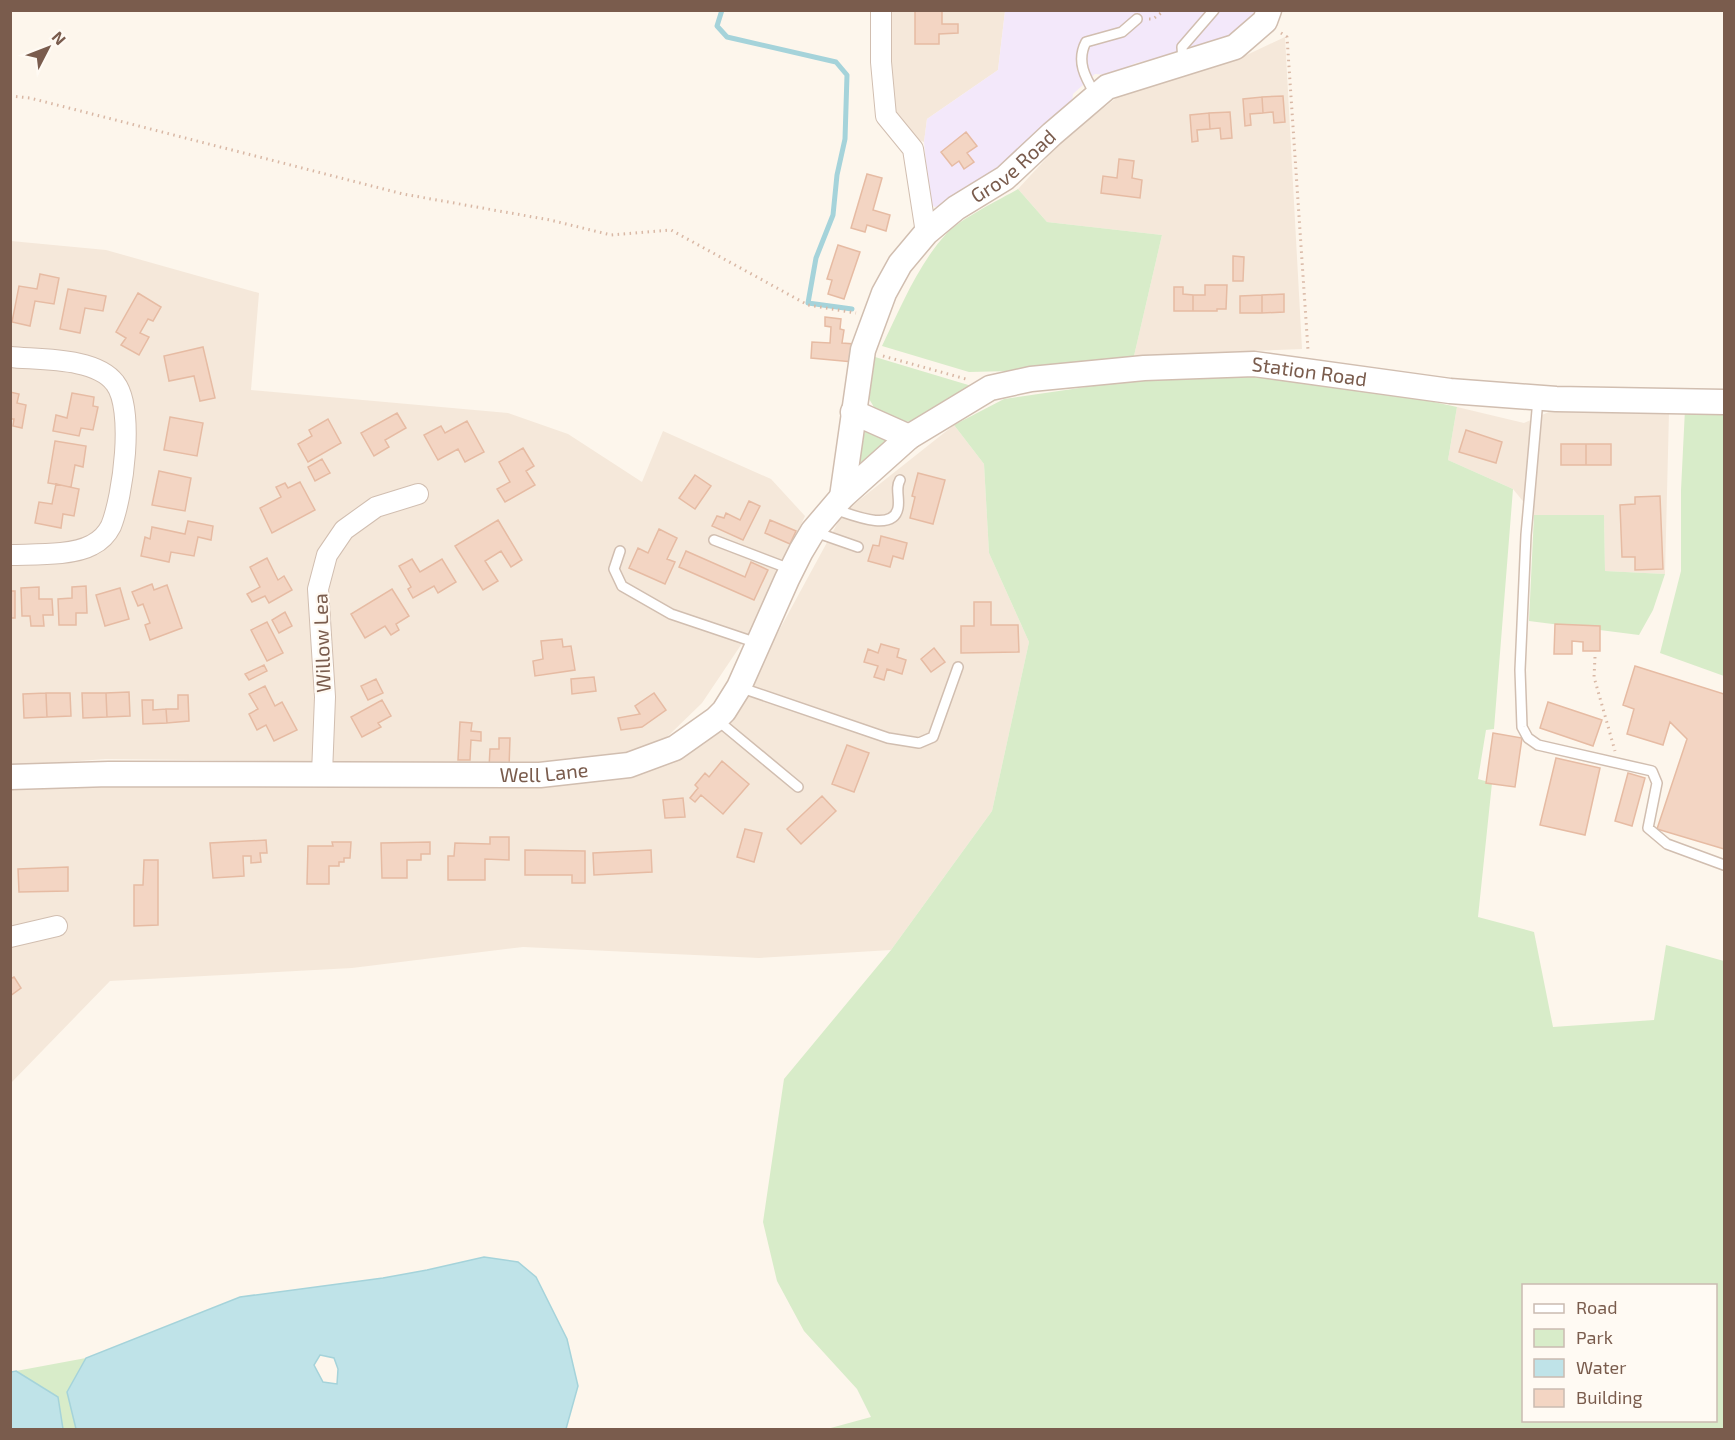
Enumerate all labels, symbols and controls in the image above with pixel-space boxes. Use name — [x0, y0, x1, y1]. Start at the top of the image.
north arrow — [18, 18, 78, 78]
text: N — [49, 27, 70, 48]
street label: Grove Road — [966, 124, 1060, 207]
street label: Station Road — [1250, 351, 1368, 390]
street label: Willow Lea — [307, 593, 335, 693]
street label: Well Lane — [499, 757, 589, 786]
legend — [1522, 1284, 1717, 1422]
text: Road — [1576, 1296, 1617, 1318]
text: Park — [1576, 1326, 1613, 1348]
text: Water — [1576, 1356, 1626, 1378]
text: Building — [1576, 1386, 1643, 1408]

